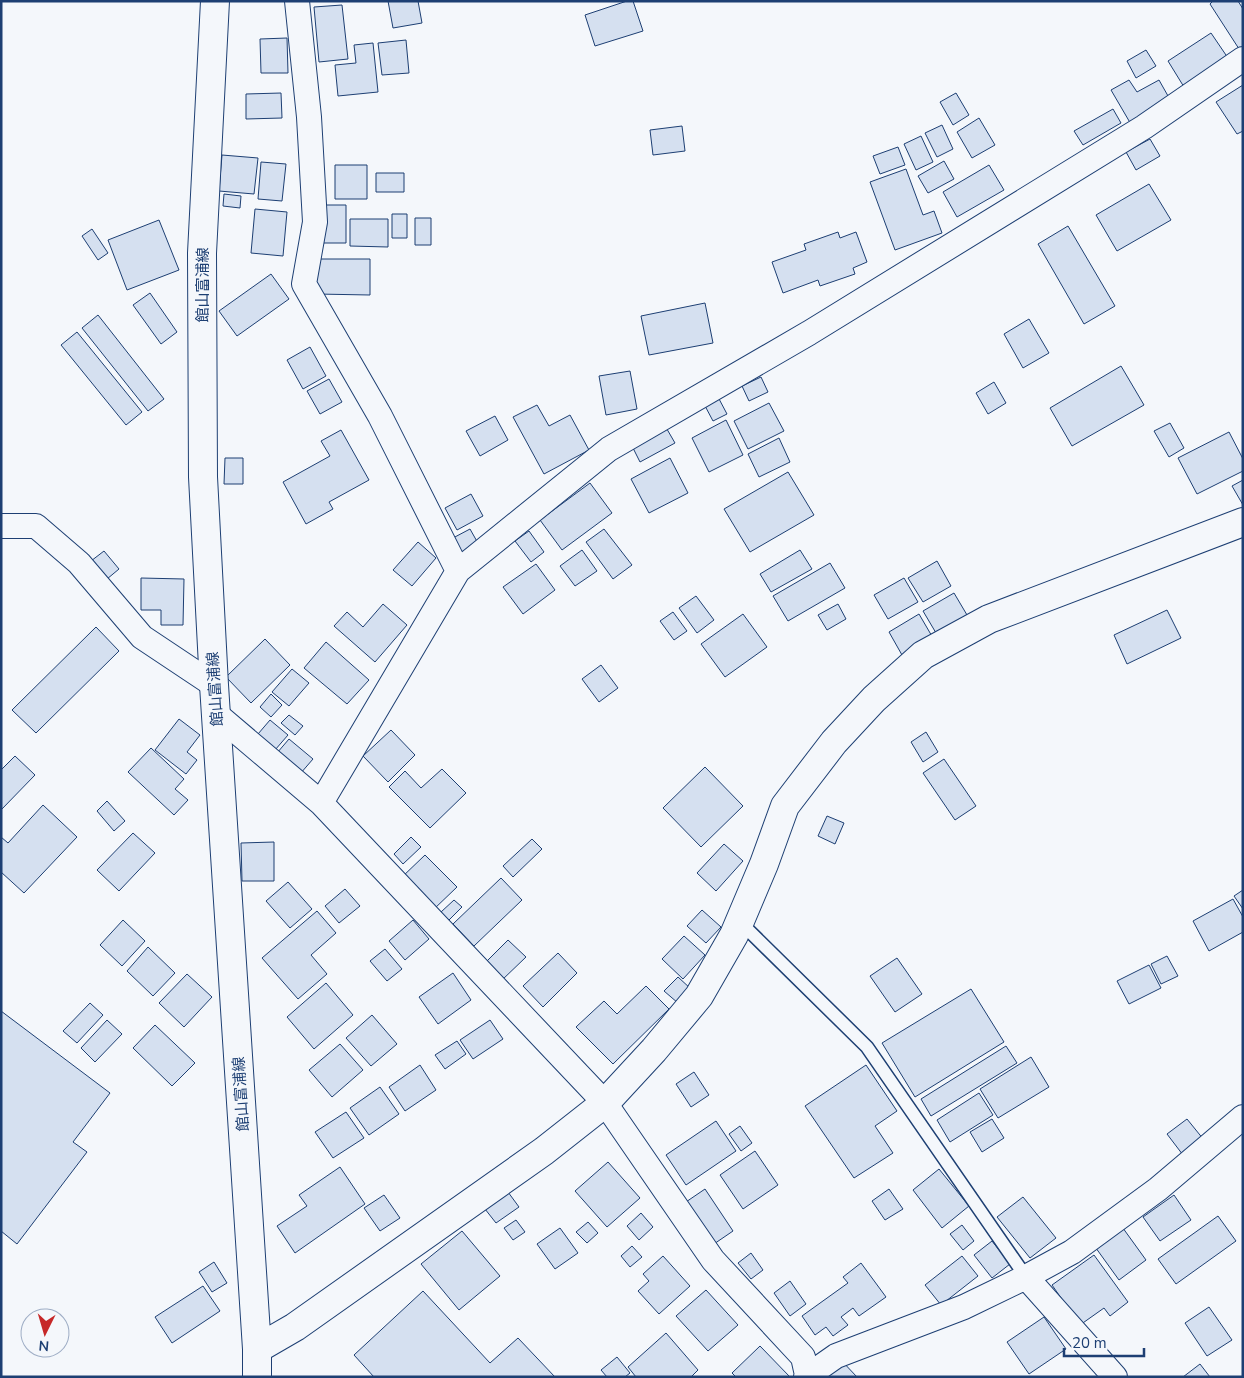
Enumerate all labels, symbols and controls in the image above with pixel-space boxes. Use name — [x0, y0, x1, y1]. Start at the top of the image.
street label: 館山富浦線 — [193, 247, 213, 323]
street label: 館山富浦線 — [202, 651, 228, 727]
street label: 館山富浦線 — [228, 1056, 254, 1132]
north arrow — [20, 1308, 70, 1358]
scale bar — [1064, 1326, 1144, 1358]
text: 20 m — [1072, 1333, 1107, 1353]
text: N — [38, 1336, 50, 1355]

